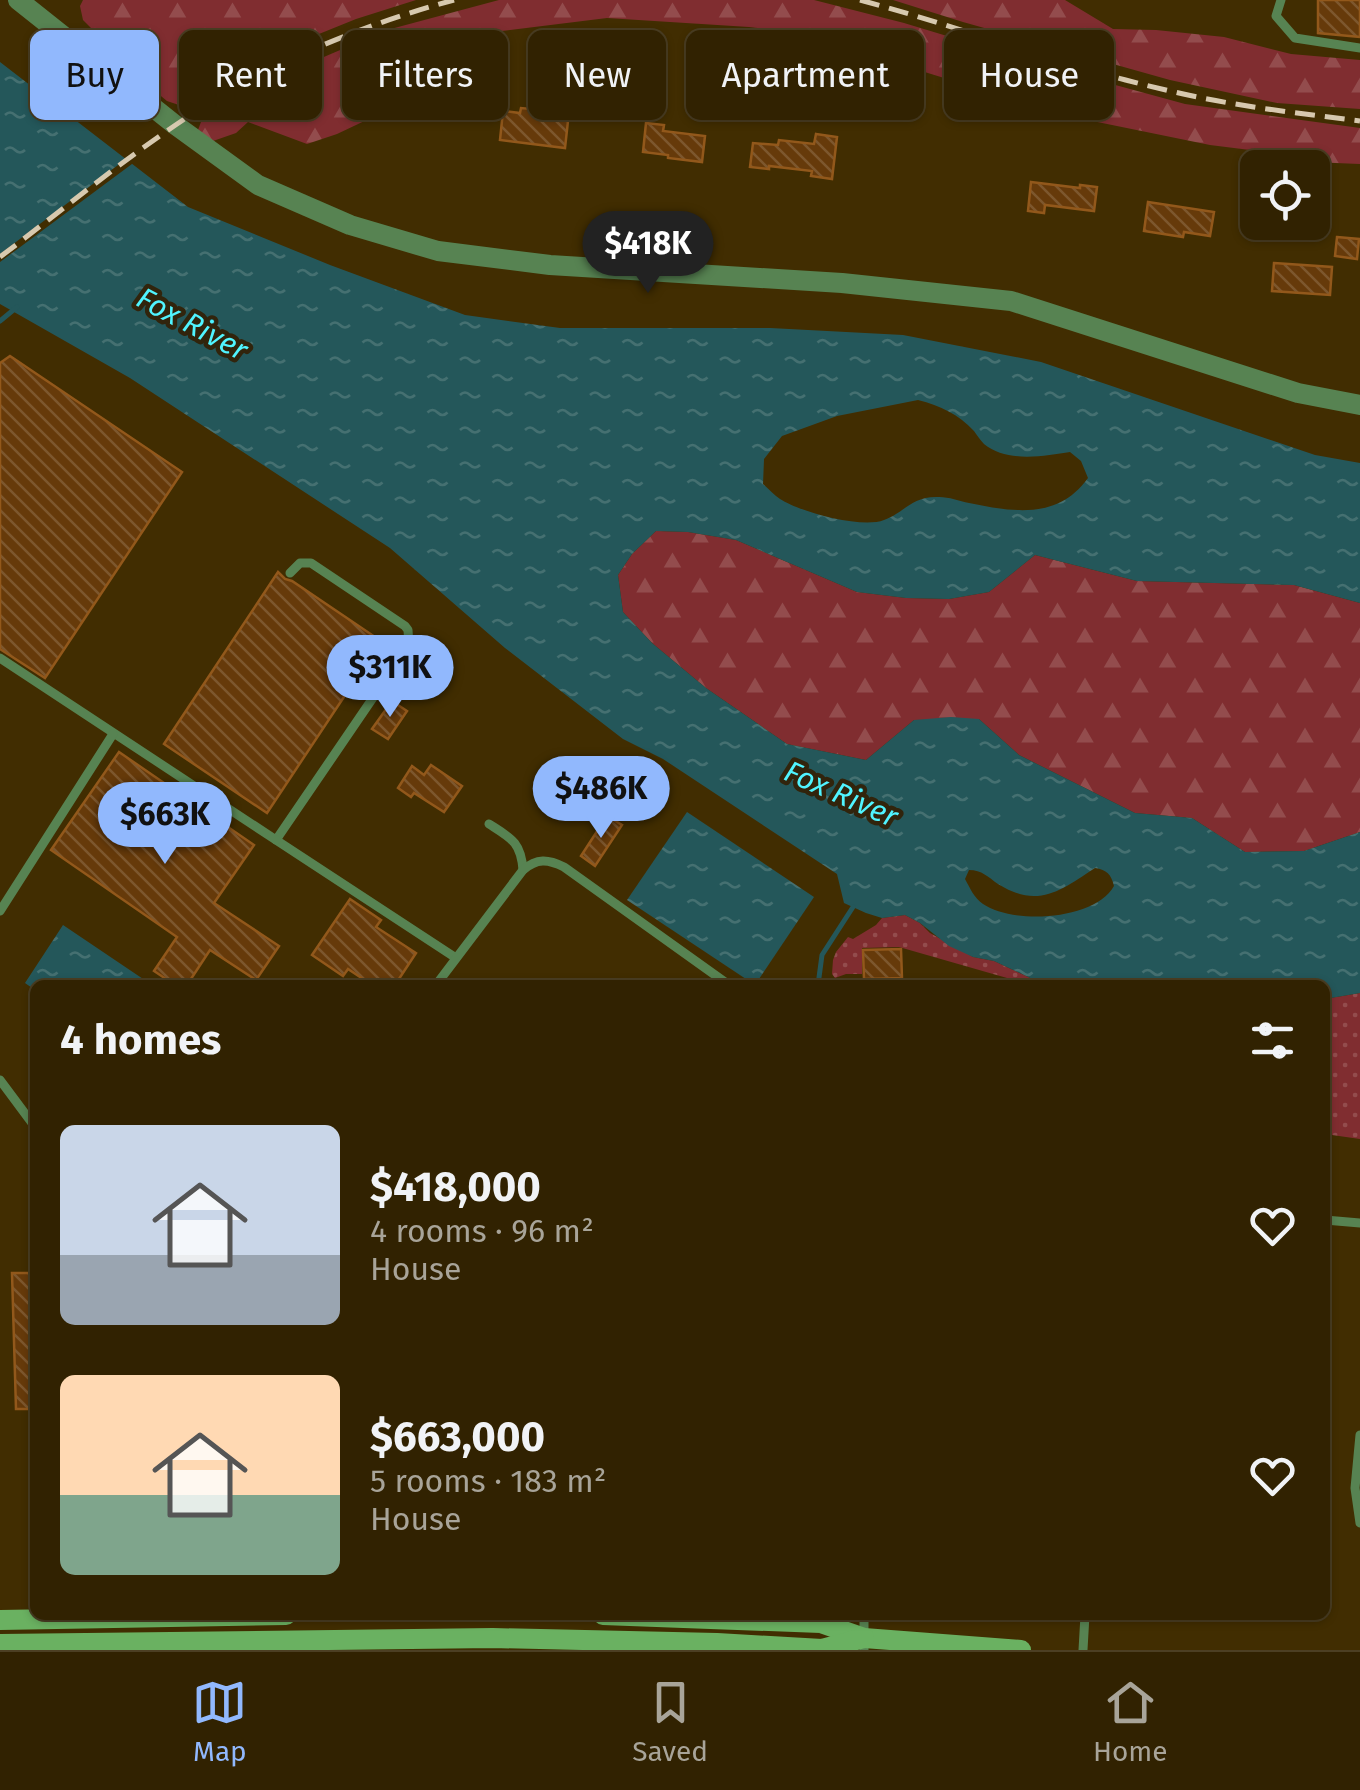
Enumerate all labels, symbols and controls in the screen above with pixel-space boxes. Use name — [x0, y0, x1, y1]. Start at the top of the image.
chip: Buy — [30, 30, 159, 120]
chip: Rent — [179, 30, 322, 120]
chip: Filters — [342, 30, 508, 120]
chip: New — [528, 30, 666, 120]
chip: Apartment — [686, 30, 924, 120]
chip: House — [944, 30, 1114, 120]
map controls — [1240, 150, 1330, 240]
button: locate — [1240, 150, 1330, 240]
pin: $418K — [578, 211, 718, 296]
text: $418K — [604, 224, 692, 262]
water label: Fox River — [130, 280, 255, 369]
pin: $311K — [320, 635, 460, 720]
text: $311K — [349, 648, 431, 686]
water label: Fox River — [779, 753, 905, 836]
pin: $486K — [531, 756, 671, 841]
text: $486K — [555, 769, 647, 807]
pin: $663K — [95, 782, 235, 867]
text: $663K — [120, 795, 210, 833]
icon: filters — [1245, 1013, 1300, 1068]
text: 4 homes — [60, 1015, 221, 1065]
text: $418,000 — [370, 1162, 541, 1212]
icon: home — [140, 1165, 260, 1285]
icon: heart — [1245, 1198, 1300, 1253]
text: 4 rooms · 96 m² — [370, 1212, 594, 1250]
text: House — [370, 1250, 461, 1288]
text: $663,000 — [370, 1412, 545, 1462]
icon: home — [140, 1415, 260, 1535]
icon: heart — [1245, 1448, 1300, 1503]
text: 5 rooms · 183 m² — [370, 1462, 606, 1500]
text: House — [370, 1500, 461, 1538]
tab: Map — [192, 1675, 247, 1768]
tab: Saved — [632, 1675, 708, 1768]
tab: Home — [1093, 1675, 1168, 1768]

